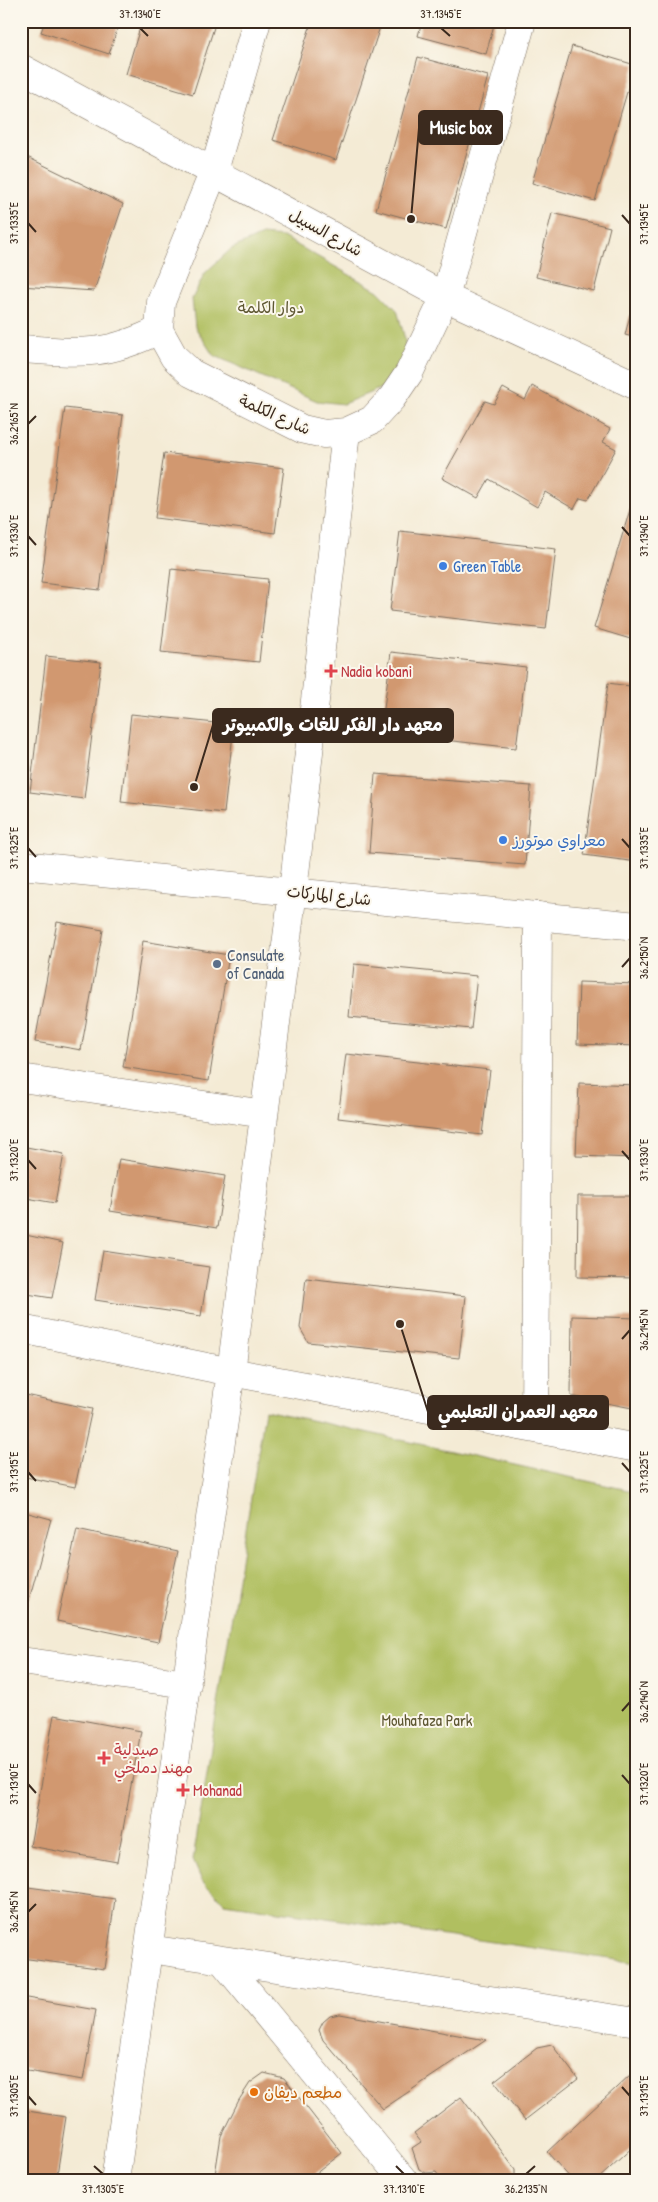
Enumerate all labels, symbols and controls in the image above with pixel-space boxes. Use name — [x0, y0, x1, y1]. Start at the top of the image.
text: 37.1340°E — [119, 5, 161, 22]
text: 37.1345°E — [420, 5, 462, 22]
callout: Music box — [419, 111, 502, 144]
text: Music box — [430, 115, 492, 140]
text: 37.1335°E — [5, 201, 22, 244]
street label: شارع السبيل — [285, 203, 367, 262]
text: 37.1345°E — [635, 203, 652, 245]
park label: دوار الكلمة — [238, 296, 304, 318]
street label: شارع الكلمة — [235, 388, 314, 440]
text: 36.2165°N — [5, 403, 22, 445]
text: 37.1330°E — [5, 514, 22, 557]
text: 37.1340°E — [635, 515, 652, 557]
place label: Green Table — [453, 555, 522, 577]
marker: Green Table — [437, 560, 449, 572]
place label: Nadia kobani — [341, 660, 412, 682]
marker: Nadia kobani — [325, 665, 337, 677]
callout: معهد دار الفكر للغات والكمبيوتر — [213, 709, 453, 742]
text: معهد دار الفكر للغات والكمبيوتر — [221, 712, 443, 737]
text: 37.1325°E — [5, 826, 22, 869]
text: 37.1335°E — [635, 826, 652, 869]
place label: معراوي موتورز — [511, 829, 606, 852]
marker: معراوي موتورز — [497, 834, 509, 846]
street label: شارع الماركات — [286, 880, 372, 911]
text: 36.2150°N — [635, 937, 652, 979]
place label: Consulate of Canada — [227, 944, 285, 984]
marker: Consulate of Canada — [211, 958, 223, 970]
text: 37.1320°E — [5, 1138, 22, 1181]
text: 37.1330°E — [635, 1138, 652, 1181]
text: 36.2145°N — [635, 1309, 652, 1351]
callout: معهد العمران التعليمي — [428, 1396, 608, 1429]
text: معهد العمران التعليمي — [438, 1399, 598, 1428]
text: 37.1325°E — [635, 1450, 652, 1493]
text: 37.1315°E — [5, 1451, 22, 1493]
text: 36.2140°N — [635, 1681, 652, 1723]
park label: Mouhafaza Park — [382, 1709, 473, 1731]
place label: صيدلية مهند دملخي — [114, 1738, 193, 1782]
marker: صيدلية مهند دملخي — [98, 1752, 110, 1764]
text: 37.1320°E — [635, 1762, 652, 1805]
text: 37.1310°E — [5, 1763, 22, 1805]
place label: Mohanad — [193, 1779, 242, 1801]
marker: Mohanad — [177, 1784, 189, 1796]
text: 36.2145°N — [5, 1891, 22, 1933]
text: 37.1305°E — [5, 2074, 22, 2117]
text: 37.1315°E — [635, 2075, 652, 2117]
place label: مطعم ديفان — [264, 2081, 342, 2105]
marker: مطعم ديفان — [248, 2086, 260, 2098]
text: 37.1305°E — [82, 2180, 125, 2197]
text: 37.1310°E — [383, 2180, 425, 2197]
text: 36.2135°N — [505, 2180, 547, 2197]

